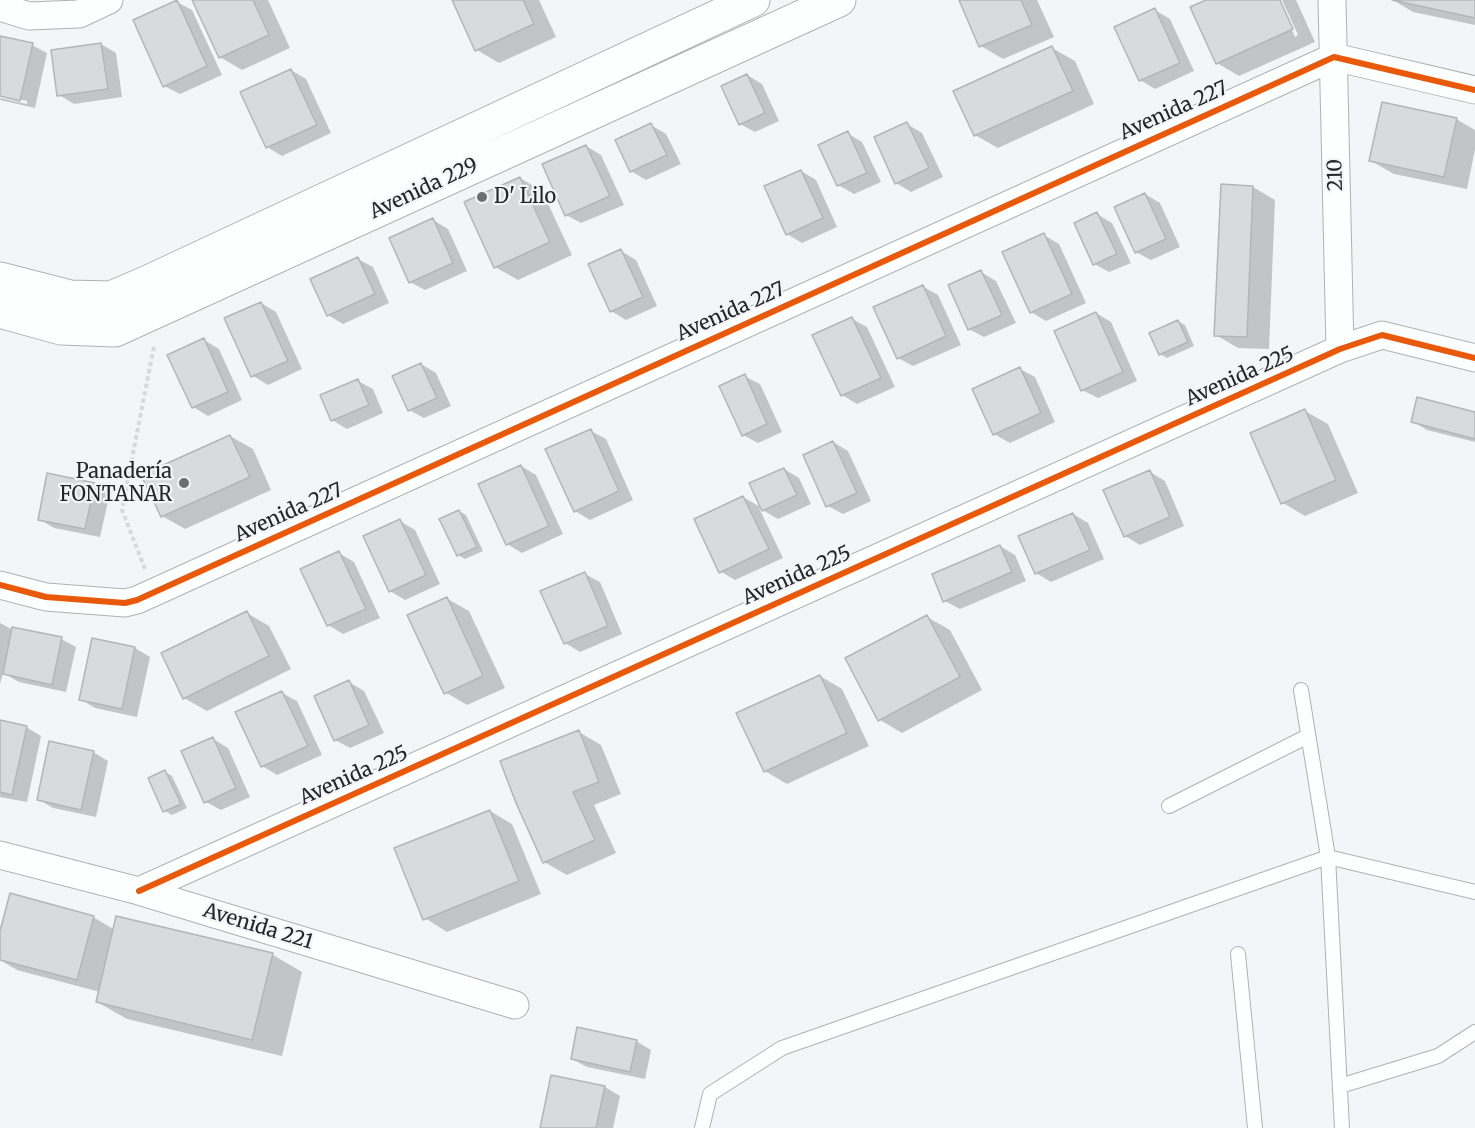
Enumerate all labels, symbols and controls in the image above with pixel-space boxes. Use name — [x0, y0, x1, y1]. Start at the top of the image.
street label: Avenida 227 — [1116, 76, 1232, 146]
street label: Avenida 229 — [366, 153, 482, 225]
street label: 210 — [1324, 159, 1348, 191]
place label: D' Lilo — [494, 185, 556, 209]
marker: D' Lilo — [475, 190, 489, 204]
street label: Avenida 227 — [673, 277, 789, 347]
street label: Avenida 225 — [1182, 342, 1298, 412]
place label: Panadería FONTANAR — [59, 460, 172, 507]
marker: Panadería FONTANAR — [177, 476, 191, 490]
street label: Avenida 227 — [231, 478, 347, 548]
street label: Avenida 225 — [739, 541, 855, 611]
street label: Avenida 225 — [296, 741, 412, 811]
street label: Avenida 221 — [200, 899, 316, 955]

